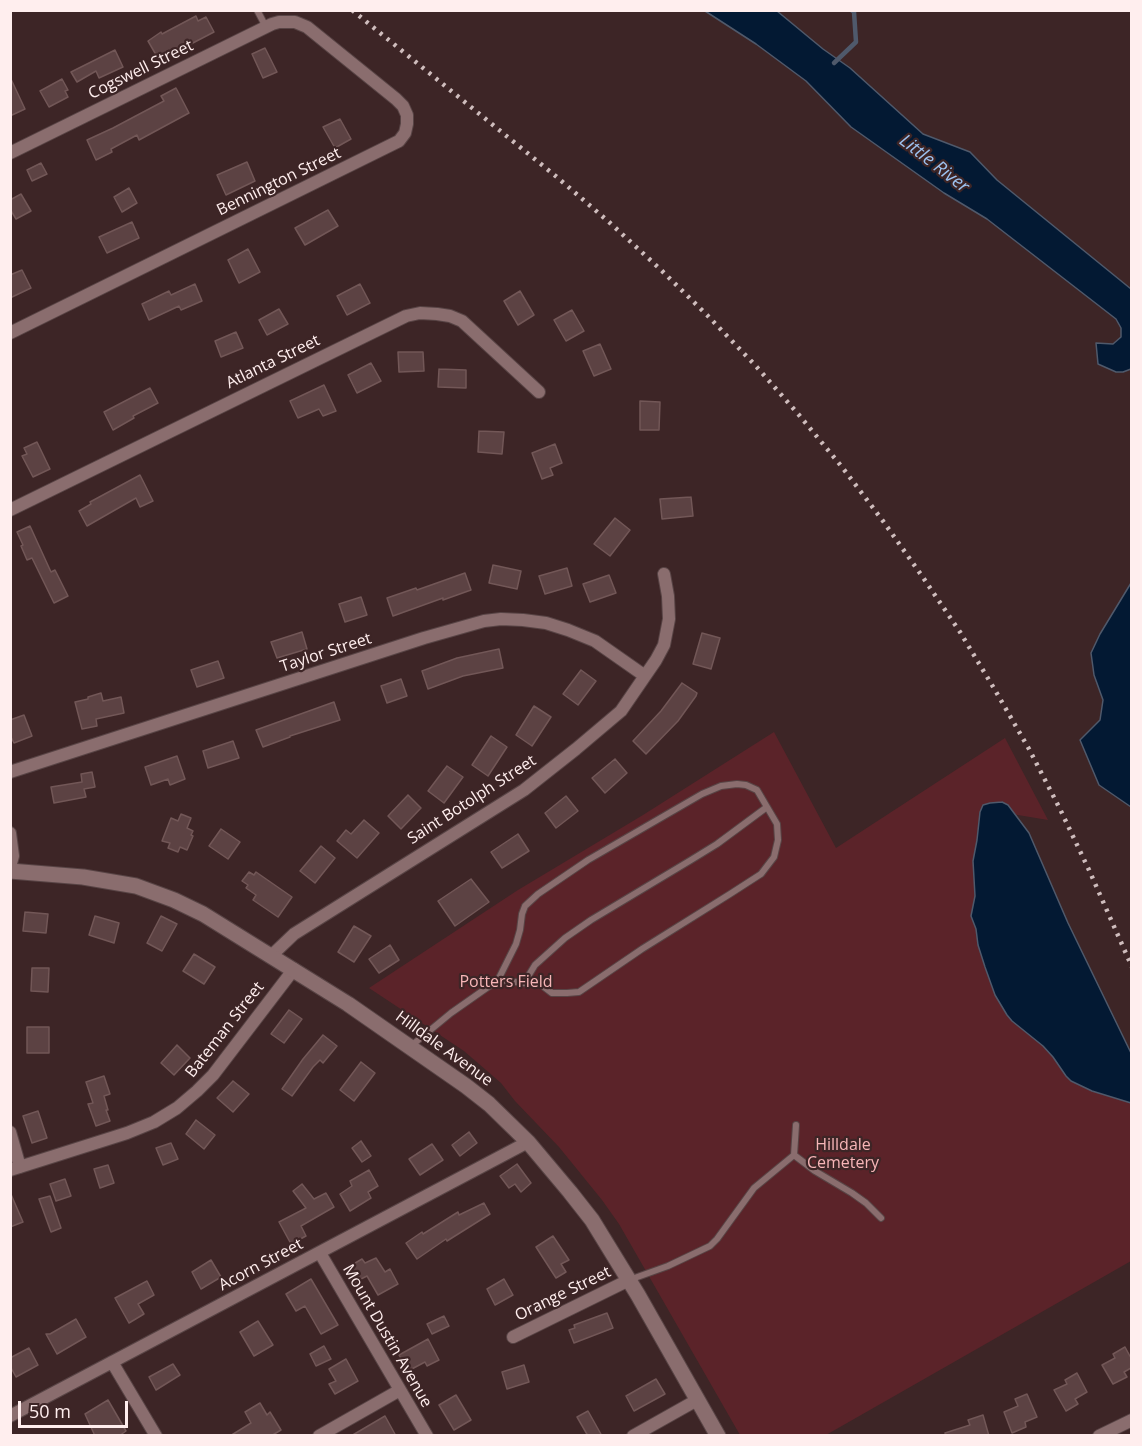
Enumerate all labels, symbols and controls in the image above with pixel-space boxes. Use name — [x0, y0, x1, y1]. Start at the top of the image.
street label: Cogswell Street — [85, 36, 197, 104]
water label: Little River — [895, 130, 973, 198]
street label: Bennington Street — [214, 144, 344, 220]
street label: Atlanta Street — [223, 331, 323, 393]
street label: Taylor Street — [278, 629, 374, 677]
street label: Saint Botolph Street — [404, 751, 540, 849]
park label: Potters Field — [459, 972, 553, 992]
street label: Bateman Street — [182, 978, 268, 1082]
street label: Hilldale Avenue — [392, 1007, 496, 1091]
park label: Hilldale Cemetery — [807, 1135, 879, 1173]
street label: Acorn Street — [216, 1235, 306, 1295]
street label: Mount Dustin Avenue — [338, 1261, 436, 1411]
street label: Orange Street — [512, 1263, 614, 1325]
scale bar — [21, 1389, 130, 1427]
text: 50 m — [29, 1399, 71, 1423]

